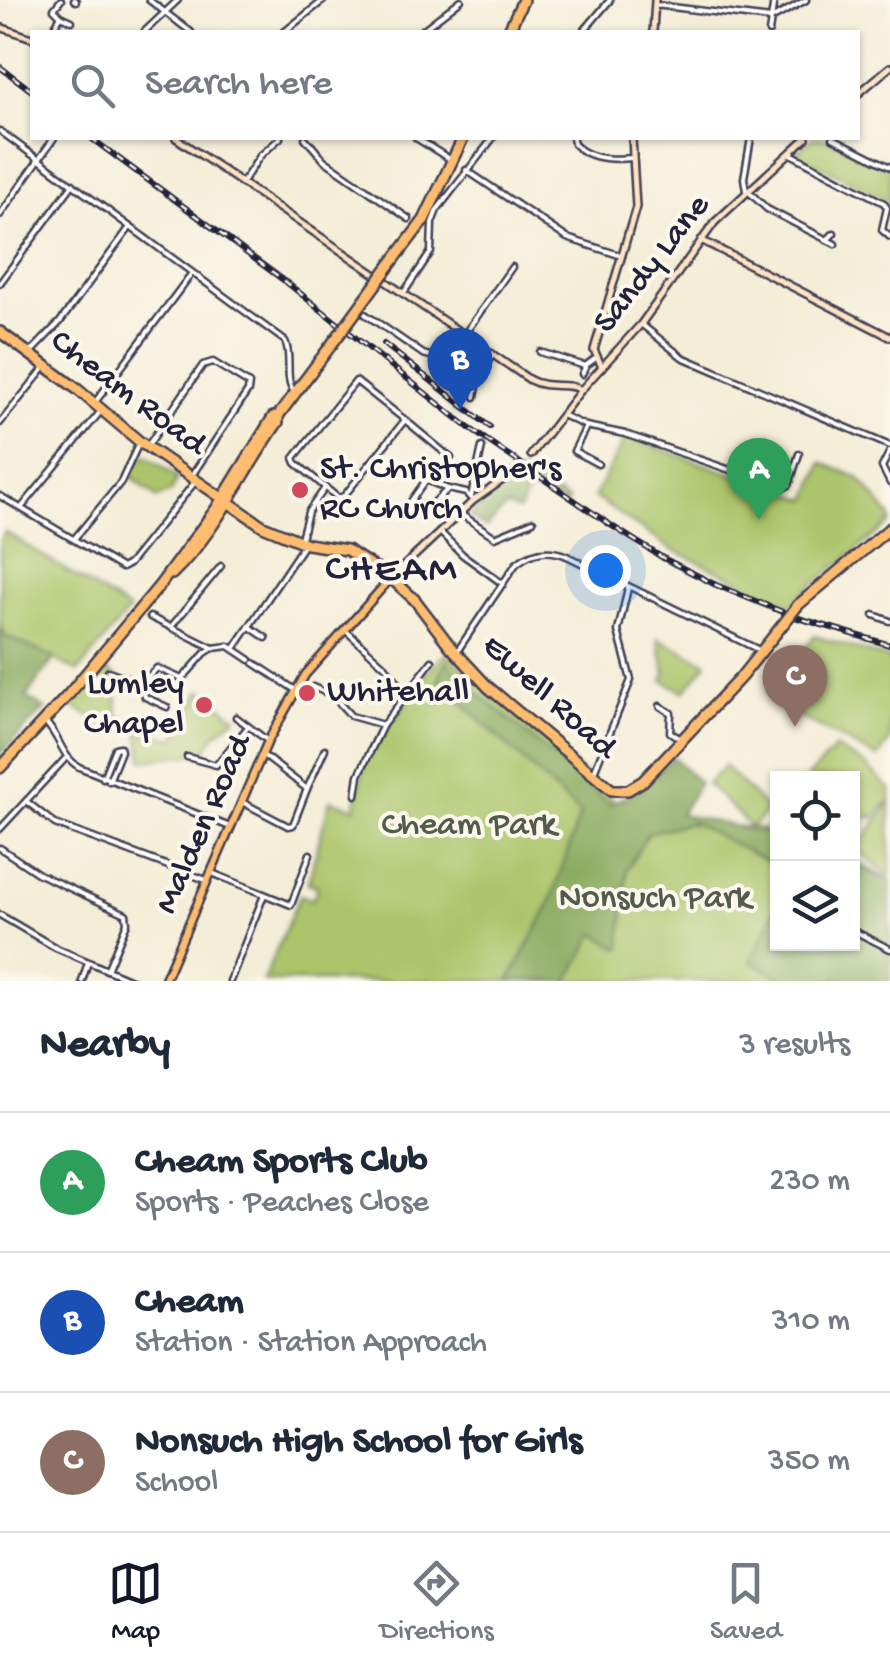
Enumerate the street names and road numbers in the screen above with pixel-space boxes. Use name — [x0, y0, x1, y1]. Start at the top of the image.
street label: Sandy Lane — [586, 187, 721, 343]
street label: Cheam Road — [41, 322, 215, 467]
street label: Ewell Road — [472, 627, 626, 771]
street label: Malden Road — [147, 727, 264, 921]

